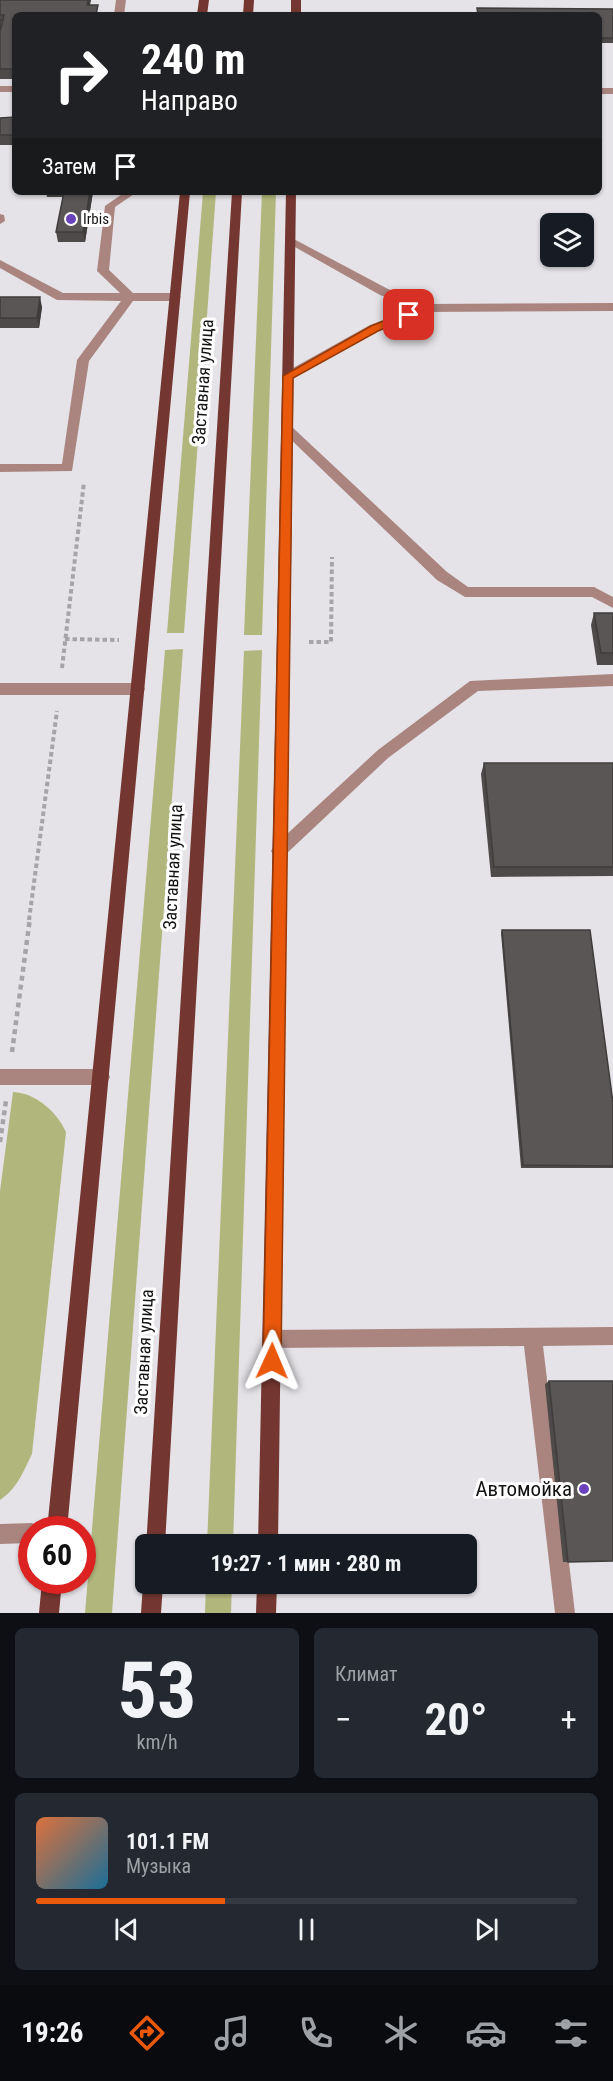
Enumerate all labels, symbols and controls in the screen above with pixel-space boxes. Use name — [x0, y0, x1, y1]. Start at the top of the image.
text: 240 m — [141, 35, 246, 84]
icon: right — [42, 36, 120, 114]
text: Направо — [141, 85, 238, 117]
icon: arrive — [109, 150, 142, 183]
text: Затем — [42, 154, 97, 179]
place label: Irbis — [83, 210, 109, 228]
marker: Irbis — [64, 212, 78, 226]
map controls — [540, 213, 594, 267]
button: layers — [540, 213, 594, 267]
pin — [383, 289, 434, 340]
icon: arrive — [392, 298, 425, 331]
street label: Заставная улица — [188, 319, 217, 445]
street label: Заставная улица — [159, 804, 186, 930]
street label: Заставная улица — [130, 1289, 157, 1415]
position arrow — [240, 1329, 304, 1393]
place label: Автомойка — [475, 1477, 572, 1501]
marker: Автомойка — [577, 1482, 591, 1496]
speed limit sign: 60 — [18, 1516, 96, 1594]
text: 19:27 · 1 мин · 280 m — [211, 1551, 401, 1576]
text: 53 — [118, 1645, 196, 1736]
text: Климат — [335, 1662, 397, 1686]
text: 20° — [425, 1693, 488, 1746]
text: − — [335, 1700, 352, 1739]
text: + — [561, 1700, 577, 1739]
text: km/h — [136, 1730, 178, 1754]
text: 101.1 FM — [126, 1829, 209, 1854]
text: Музыка — [126, 1854, 191, 1878]
icon: previous — [110, 1913, 143, 1946]
icon: pause — [290, 1913, 323, 1946]
icon: next — [470, 1913, 503, 1946]
icon: directions — [126, 2012, 168, 2054]
icon: music — [211, 2012, 253, 2054]
icon: phone — [295, 2012, 337, 2054]
icon: climate — [380, 2012, 422, 2054]
icon: car — [465, 2012, 507, 2054]
icon: filters — [550, 2012, 592, 2054]
text: 19:26 — [21, 2017, 83, 2049]

